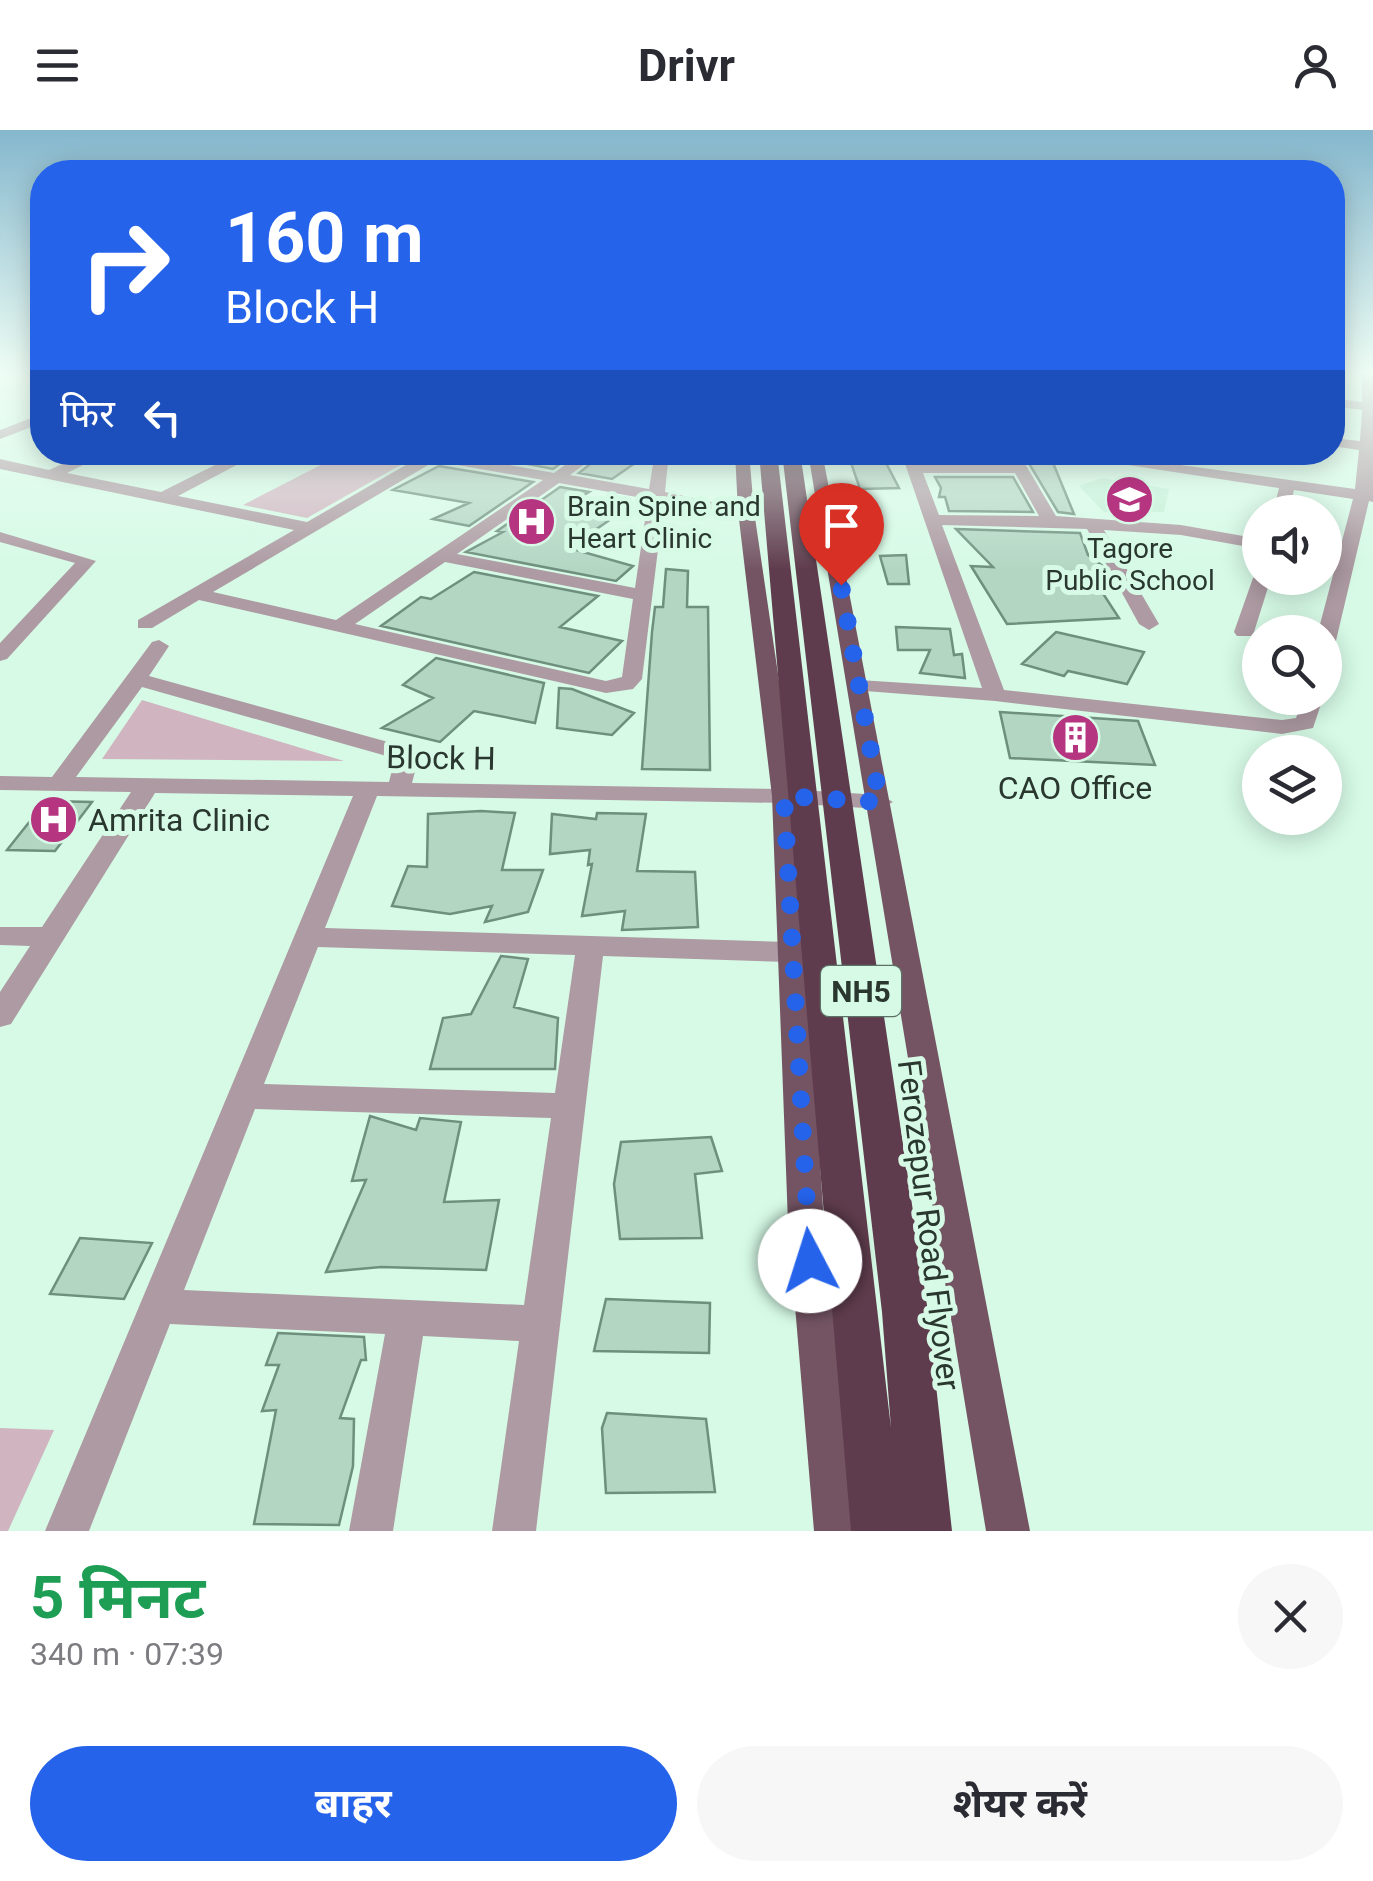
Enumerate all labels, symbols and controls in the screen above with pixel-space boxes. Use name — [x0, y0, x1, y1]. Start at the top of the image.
icon: menu — [30, 38, 85, 93]
icon: person — [1288, 38, 1343, 93]
text: Drivr — [638, 39, 735, 92]
text: 160 m — [225, 197, 424, 279]
icon: right — [60, 200, 190, 330]
text: Block H — [225, 281, 379, 334]
icon: left — [135, 390, 190, 445]
text: फिर — [60, 392, 115, 436]
school or university icon: Tagore Public School — [1104, 474, 1156, 526]
pin — [799, 483, 884, 586]
place label: Brain Spine and Heart Clinic — [567, 490, 761, 555]
map controls — [1242, 495, 1342, 835]
button: sound — [1242, 495, 1342, 595]
hospital icon: Brain Spine and Heart Clinic — [506, 496, 558, 548]
icon: arrive — [814, 498, 869, 553]
place label: Tagore Public School — [1045, 532, 1215, 597]
button: search — [1242, 615, 1342, 715]
building icon: CAO Office — [1049, 712, 1101, 764]
button: layers — [1242, 735, 1342, 835]
street label: Block H — [386, 738, 496, 778]
place label: CAO Office — [998, 769, 1152, 807]
hospital icon: Amrita Clinic — [27, 794, 79, 846]
place label: Amrita Clinic — [88, 801, 270, 839]
road number: NH5 — [821, 966, 901, 1016]
street label: Ferozepur Road Flyover — [890, 1058, 968, 1393]
position arrow — [758, 1209, 862, 1313]
text: 5 मिनट — [30, 1562, 205, 1633]
button: close — [1238, 1564, 1343, 1669]
text: 340 m · 07:39 — [30, 1635, 224, 1673]
button: बाहर — [30, 1746, 677, 1861]
button: शेयर करें — [697, 1746, 1343, 1861]

